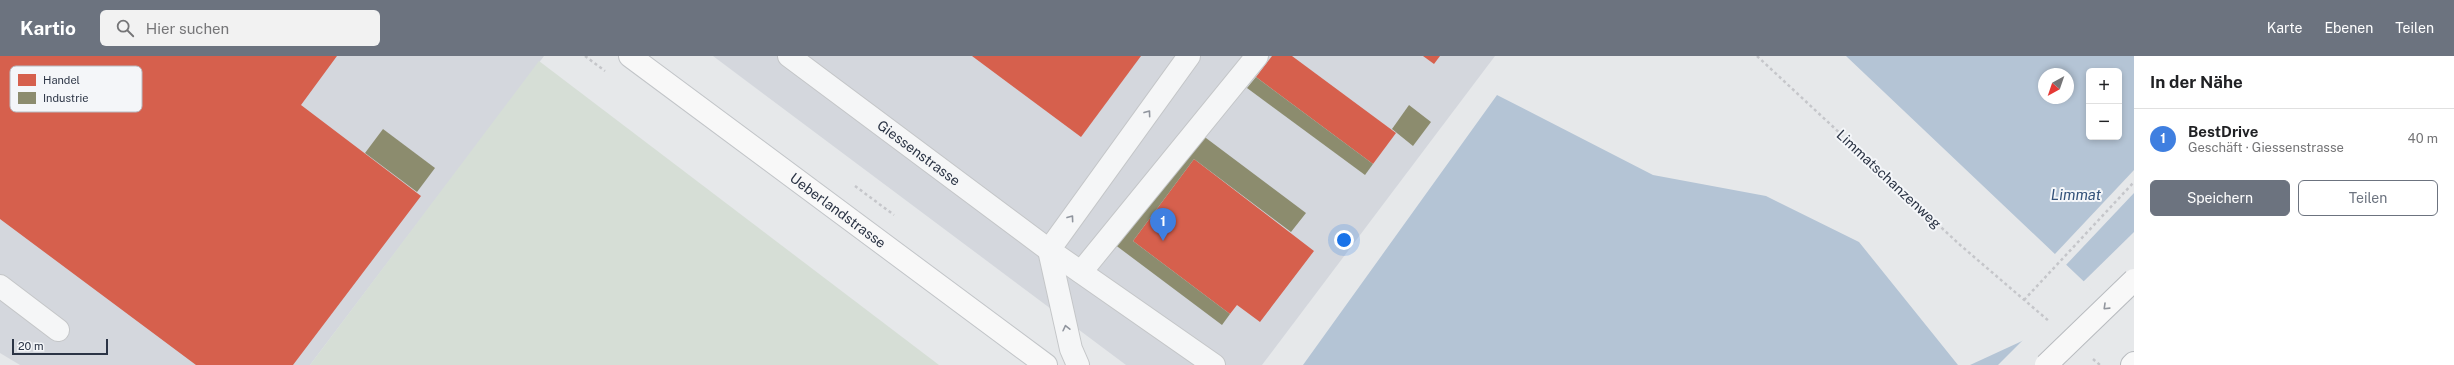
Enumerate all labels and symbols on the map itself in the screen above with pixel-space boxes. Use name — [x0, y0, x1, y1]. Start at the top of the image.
legend — [10, 66, 142, 112]
north arrow — [2038, 68, 2074, 104]
text: Handel — [43, 74, 80, 86]
text: Industrie — [43, 92, 88, 104]
one-way arrow — [1143, 110, 1151, 117]
street label: Giessenstrasse — [874, 117, 963, 189]
street label: Limmatschanzenweg — [1833, 126, 1945, 232]
street label: Ueberlandstrasse — [787, 170, 889, 251]
water label: Limmat — [2051, 186, 2101, 203]
pin: 1 — [1150, 208, 1176, 241]
one-way arrow — [1067, 216, 1074, 223]
your location — [1334, 230, 1354, 250]
one-way arrow — [2103, 302, 2111, 310]
one-way arrow — [1062, 325, 1070, 331]
scale bar — [12, 337, 108, 356]

